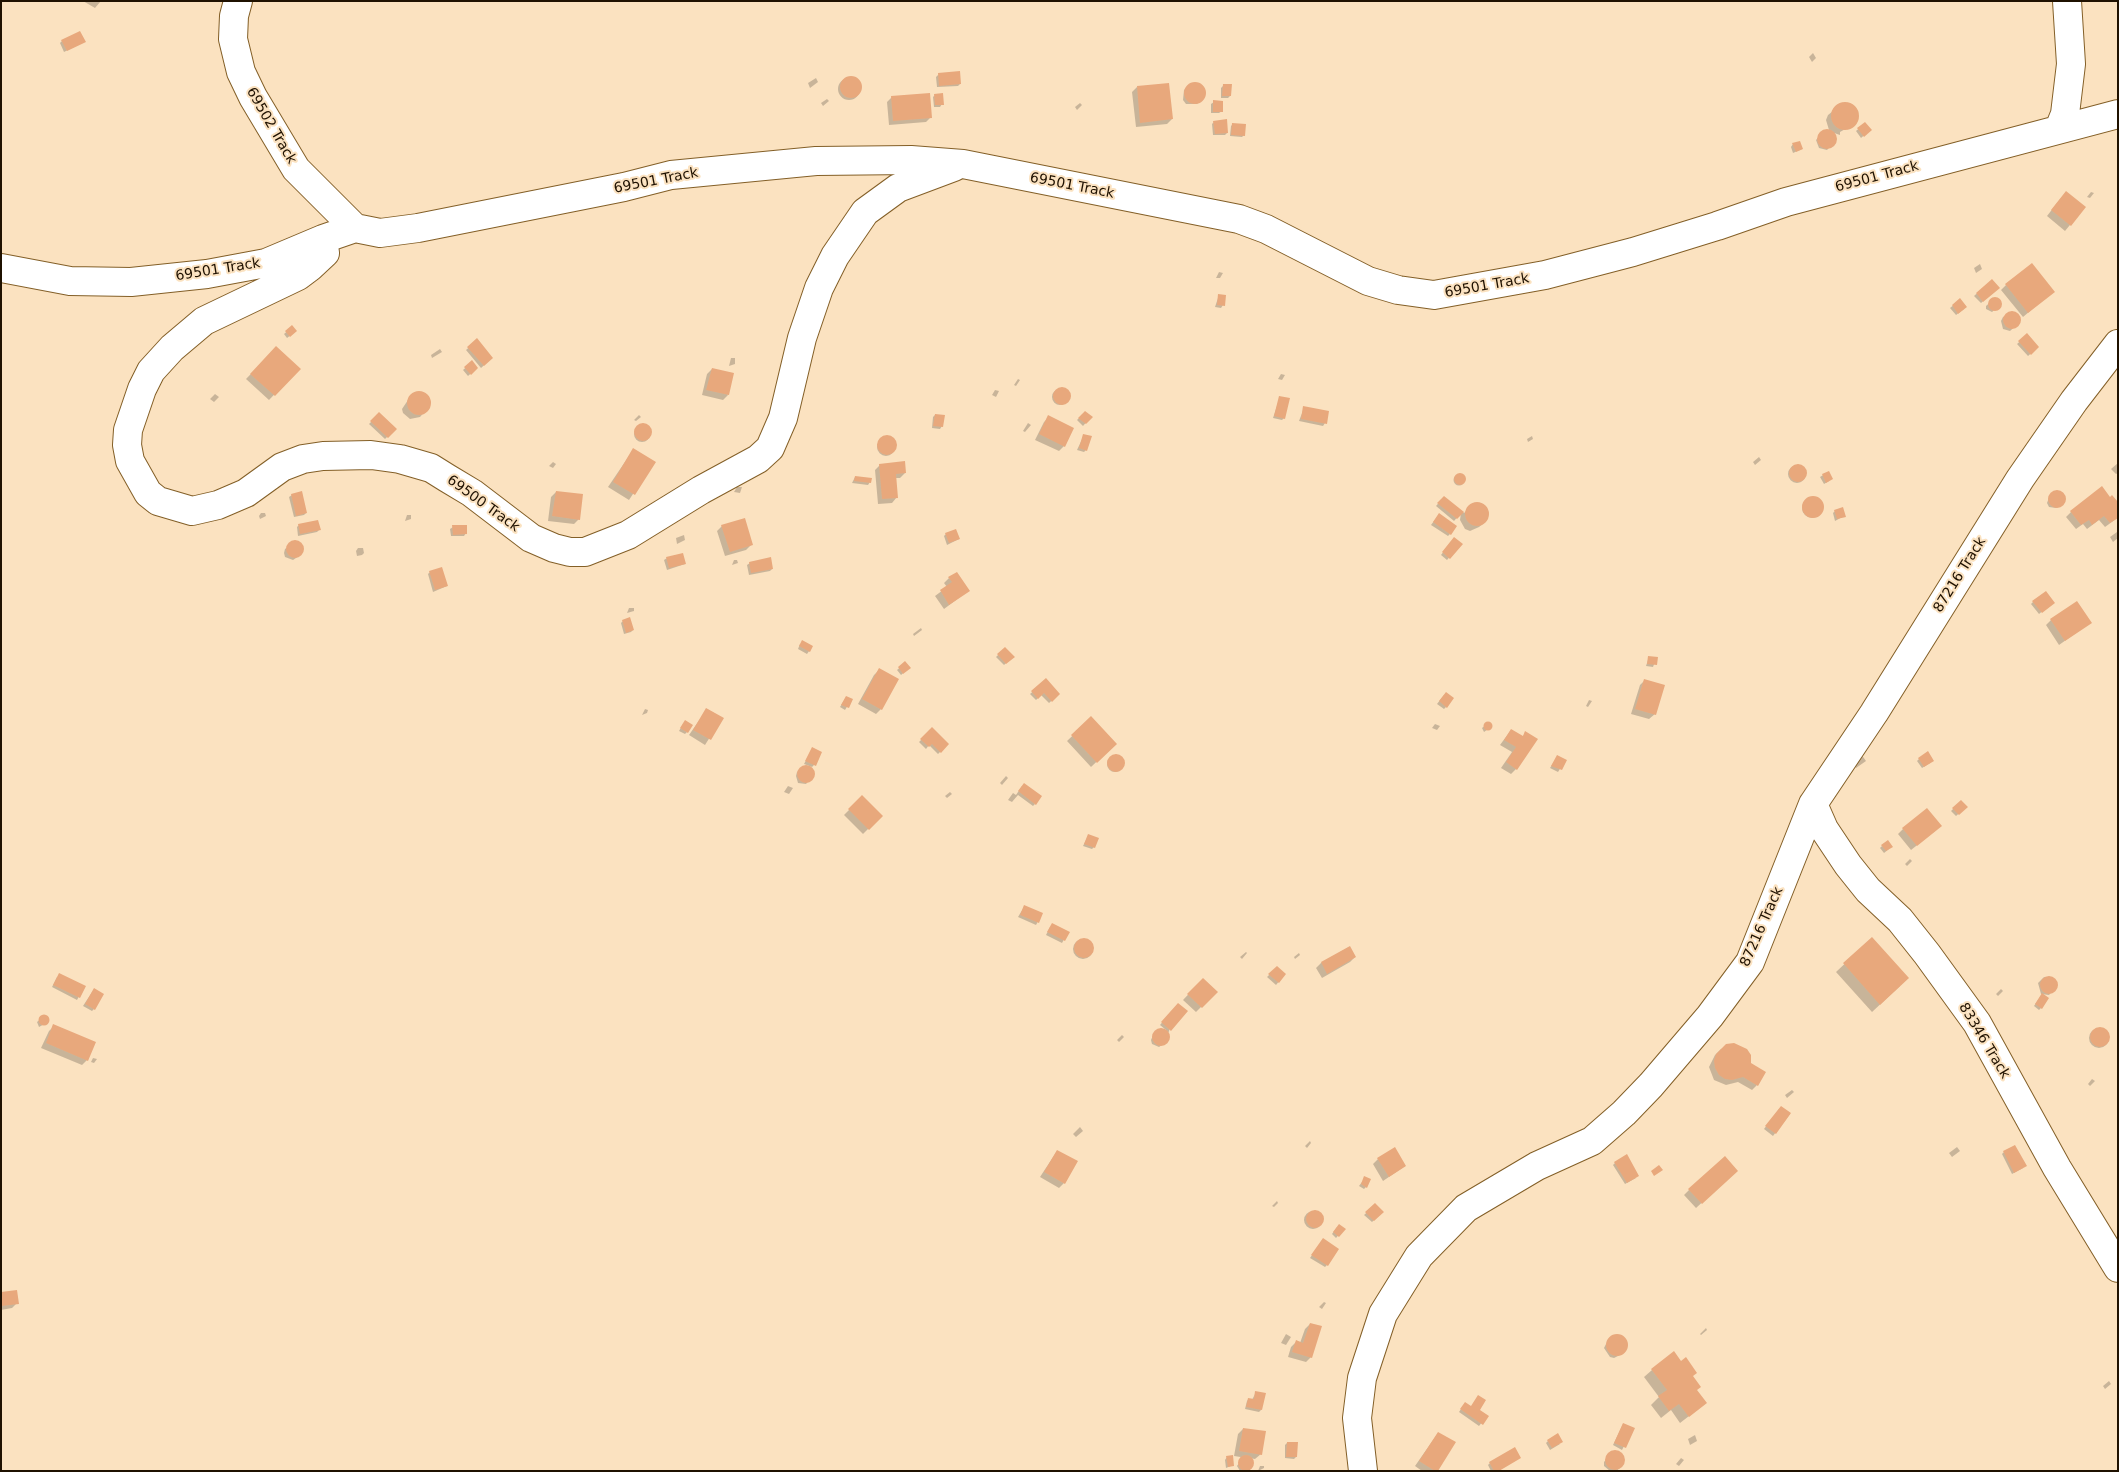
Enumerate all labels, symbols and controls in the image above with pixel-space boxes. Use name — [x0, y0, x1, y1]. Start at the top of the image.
street label: 69502 Track — [242, 85, 300, 167]
street label: 69501 Track — [1833, 158, 1921, 196]
street label: 69501 Track — [612, 165, 700, 197]
street label: 69501 Track — [1028, 170, 1116, 202]
street label: 69501 Track — [174, 255, 262, 285]
street label: 69501 Track — [1443, 270, 1531, 302]
street label: 69500 Track — [443, 472, 523, 536]
street label: 87216 Track — [1930, 534, 1990, 616]
street label: 87216 Track — [1737, 884, 1787, 970]
street label: 83346 Track — [1955, 1000, 2013, 1082]

